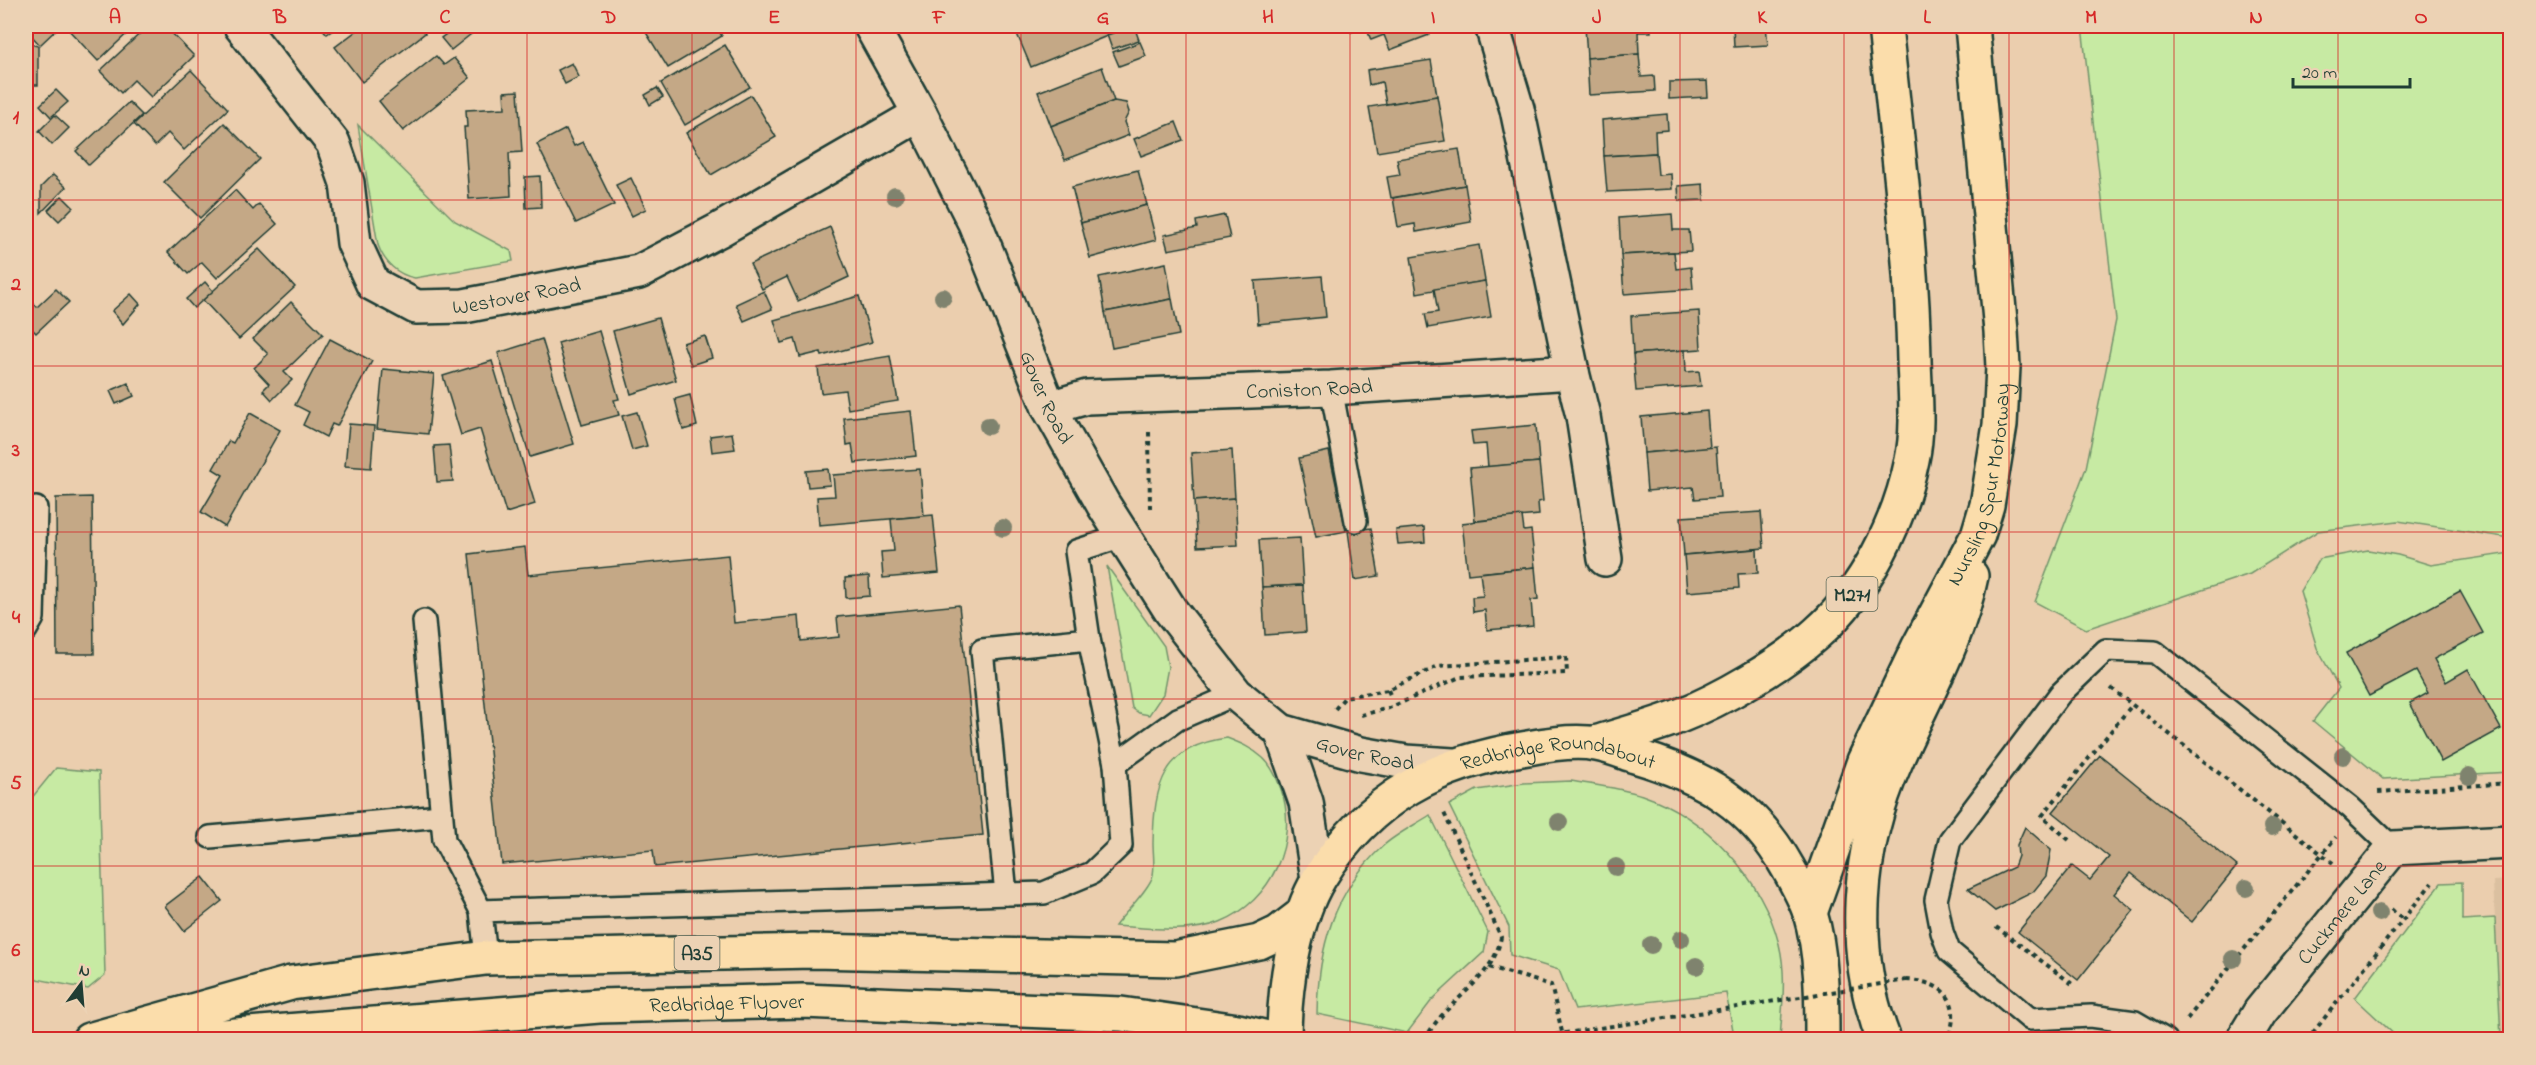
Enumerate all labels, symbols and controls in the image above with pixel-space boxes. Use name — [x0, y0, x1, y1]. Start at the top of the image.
text: A — [109, 4, 121, 33]
text: B — [272, 4, 287, 33]
text: C — [440, 4, 451, 33]
text: D — [601, 4, 616, 33]
text: E — [768, 4, 780, 33]
text: F — [932, 4, 946, 33]
text: G — [1097, 4, 1110, 33]
text: H — [1262, 4, 1274, 33]
text: I — [1431, 4, 1436, 33]
text: J — [1592, 4, 1602, 33]
text: K — [1757, 4, 1768, 33]
text: L — [1923, 4, 1931, 33]
text: M — [2085, 4, 2097, 33]
text: N — [2249, 4, 2263, 33]
text: O — [2414, 4, 2428, 33]
scale bar — [2293, 51, 2410, 89]
text: 20 m — [2302, 61, 2337, 87]
text: 1 — [13, 104, 20, 133]
text: 2 — [10, 271, 21, 300]
street label: Westover Road — [452, 271, 584, 323]
street label: Gover Road — [1011, 347, 1079, 450]
street label: Coniston Road — [1246, 372, 1374, 408]
street label: Nursling Spur Motorway — [1941, 383, 2021, 592]
text: 3 — [11, 437, 20, 466]
road number: M271 — [1826, 577, 1878, 611]
text: 4 — [12, 604, 21, 633]
street label: Gover Road — [1312, 729, 1415, 780]
street label: Redbridge Roundabout — [1457, 729, 1659, 780]
text: 5 — [10, 770, 22, 799]
street label: Cuckmere Lane — [2291, 853, 2395, 972]
road number: A35 — [674, 936, 720, 970]
text: 6 — [12, 937, 21, 966]
north arrow — [51, 954, 111, 1014]
text: N — [76, 958, 93, 985]
street label: Redbridge Flyover — [649, 988, 805, 1022]

